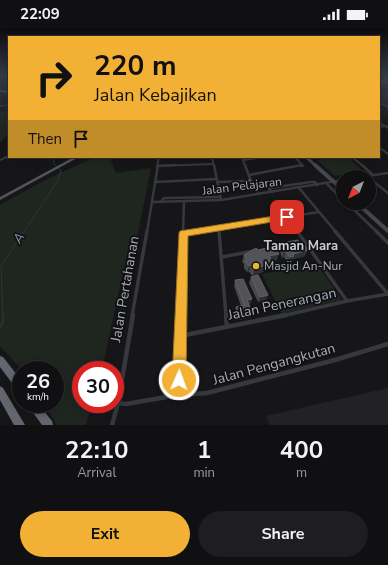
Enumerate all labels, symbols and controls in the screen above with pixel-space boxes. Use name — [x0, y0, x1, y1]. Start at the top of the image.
text: 22:09 — [20, 4, 60, 24]
text: 220 m — [94, 47, 177, 85]
icon: right — [28, 52, 80, 104]
text: Jalan Kebajikan — [94, 83, 217, 107]
icon: arrive — [70, 128, 92, 150]
text: Then — [28, 129, 62, 149]
north arrow — [336, 170, 376, 210]
map controls — [336, 170, 376, 210]
street label: Jalan Pelajaran — [200, 173, 283, 199]
pin — [270, 200, 304, 234]
icon: arrive — [276, 206, 298, 228]
water label: A — [8, 229, 29, 248]
street label: Jalan Pertahanan — [106, 234, 144, 345]
district label: Taman Mara — [264, 237, 338, 255]
place label: Masjid An-Nur — [264, 258, 343, 274]
marker: Masjid An-Nur — [251, 261, 261, 271]
street label: Jalan Penerangan — [225, 283, 338, 325]
street label: Jalan Pengangkutan — [210, 339, 337, 390]
position arrow — [158, 359, 200, 401]
speed limit sign: 30 — [72, 361, 124, 413]
text: 26 — [26, 368, 50, 395]
text: km/h — [27, 390, 49, 404]
text: 22:10 — [65, 434, 128, 466]
text: 1 — [197, 434, 211, 466]
text: 400 — [280, 434, 323, 466]
text: Arrival — [77, 464, 116, 482]
text: min — [193, 464, 215, 482]
text: m — [296, 464, 307, 482]
button: Exit — [20, 511, 190, 557]
button: Share — [198, 511, 368, 557]

